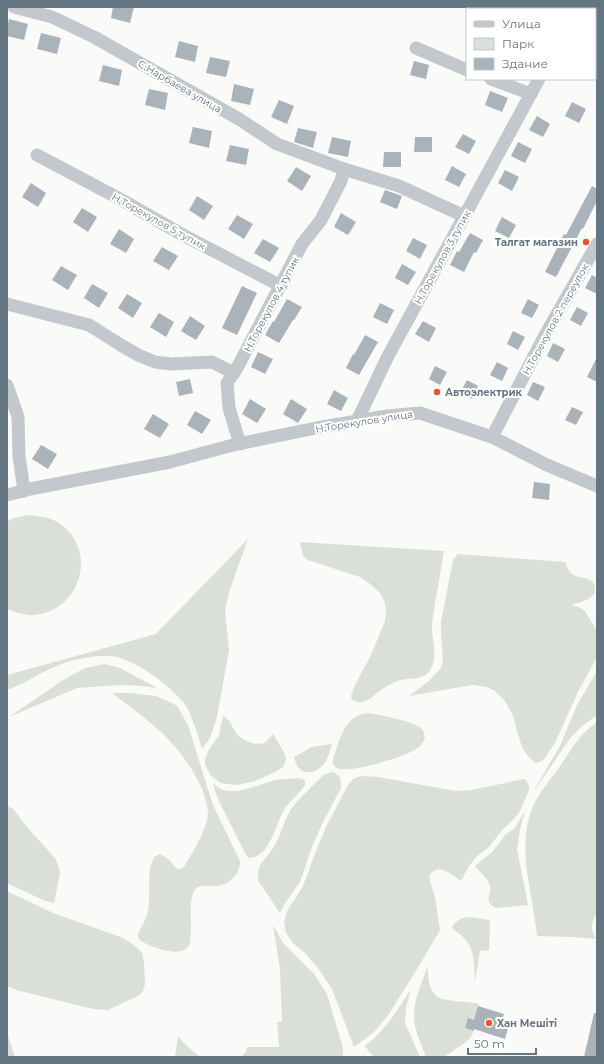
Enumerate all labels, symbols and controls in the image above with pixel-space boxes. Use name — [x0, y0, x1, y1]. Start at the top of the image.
legend — [466, 8, 596, 80]
text: Улица — [502, 16, 541, 31]
text: Парк — [502, 36, 534, 51]
text: Здание — [502, 56, 548, 71]
street label: С.Нарбаева улица — [136, 57, 224, 116]
street label: Н.Торекулов 5 тупик — [110, 190, 208, 253]
street label: Н.Торекулов 3 тупик — [411, 208, 474, 306]
place label: Талгат магазин — [495, 236, 578, 249]
marker: Талгат магазин — [581, 237, 591, 247]
street label: Н.Торекулов 4 тупик — [241, 254, 302, 354]
street label: Н.Торекулов 2 переулок — [519, 261, 592, 377]
place label: Автоэлектрик — [445, 386, 523, 399]
marker: Автоэлектрик — [432, 387, 442, 397]
street label: Н.Торекулов улица — [315, 407, 414, 436]
place label: Хан Мешіті — [497, 1017, 557, 1030]
marker: Хан Мешіті — [484, 1018, 494, 1028]
scale bar — [468, 1030, 536, 1056]
text: 50 m — [474, 1036, 505, 1051]

